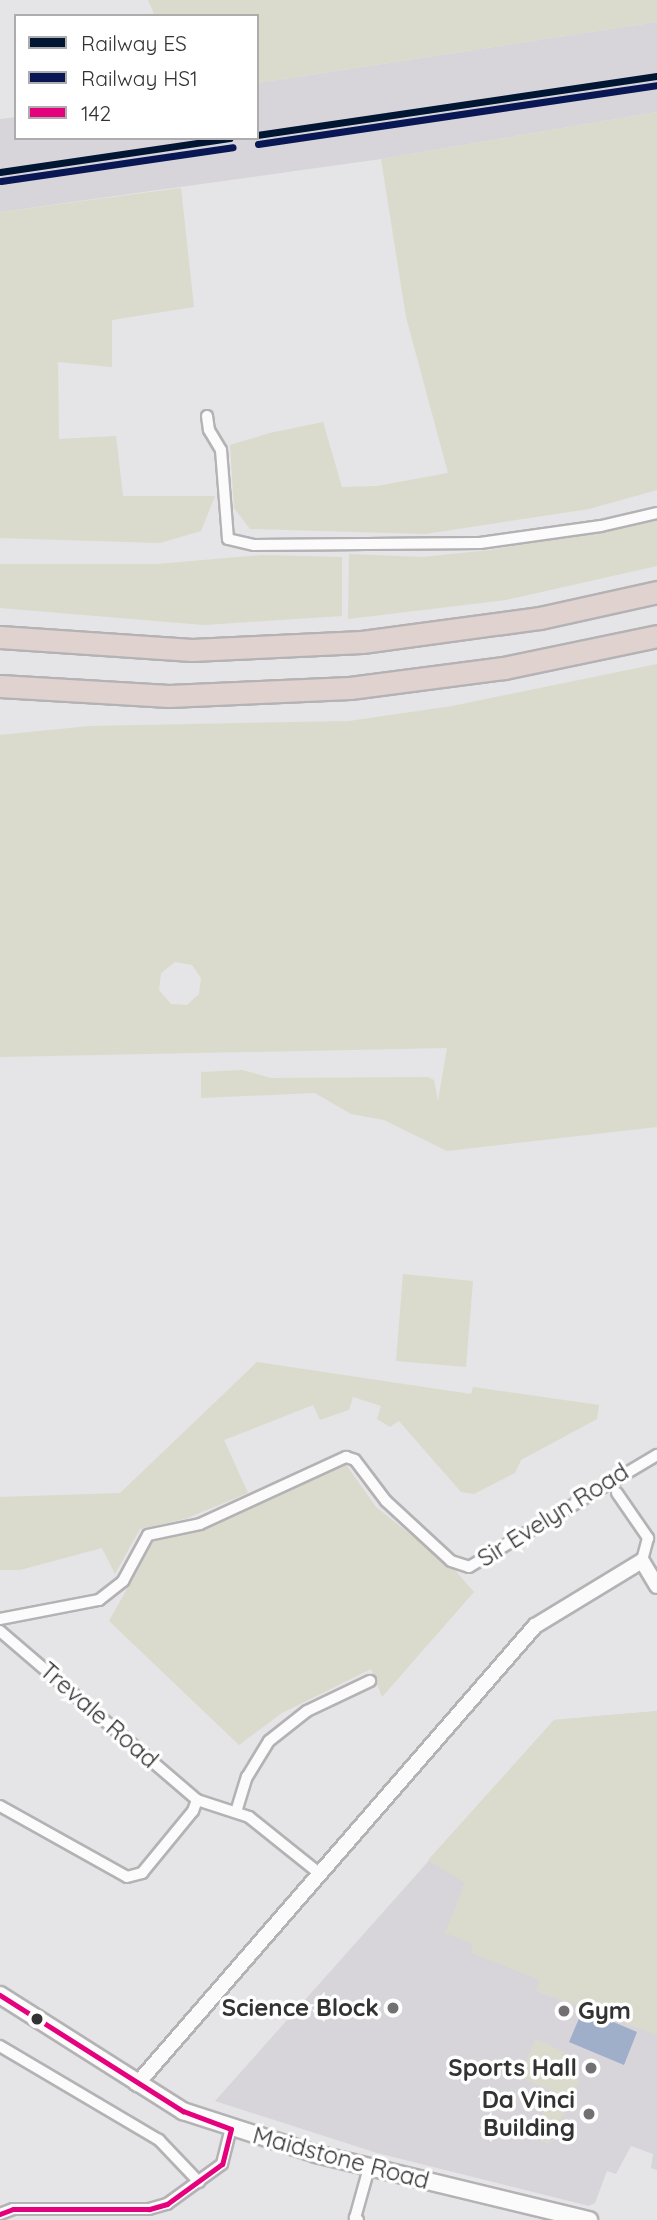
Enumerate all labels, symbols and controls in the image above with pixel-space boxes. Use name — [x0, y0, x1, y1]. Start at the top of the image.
legend — [14, 14, 259, 140]
text: Railway ES — [81, 30, 187, 56]
text: Railway HS1 — [81, 65, 198, 91]
text: 142 — [81, 100, 111, 126]
street label: Sir Evelyn Road — [472, 1457, 634, 1573]
street label: Trevale Road — [34, 1656, 164, 1774]
place label: Science Block — [222, 1994, 379, 2022]
place label: Gym — [578, 1997, 631, 2025]
marker: Science Block — [385, 2000, 401, 2016]
marker: Gym — [556, 2003, 572, 2019]
unlabelled marker — [30, 2012, 44, 2026]
place label: Sports Hall — [448, 2054, 577, 2082]
marker: Sports Hall — [583, 2060, 599, 2076]
place label: Da Vinci Building — [482, 2086, 575, 2142]
marker: Da Vinci Building — [581, 2106, 597, 2122]
street label: Maidstone Road — [250, 2121, 432, 2195]

